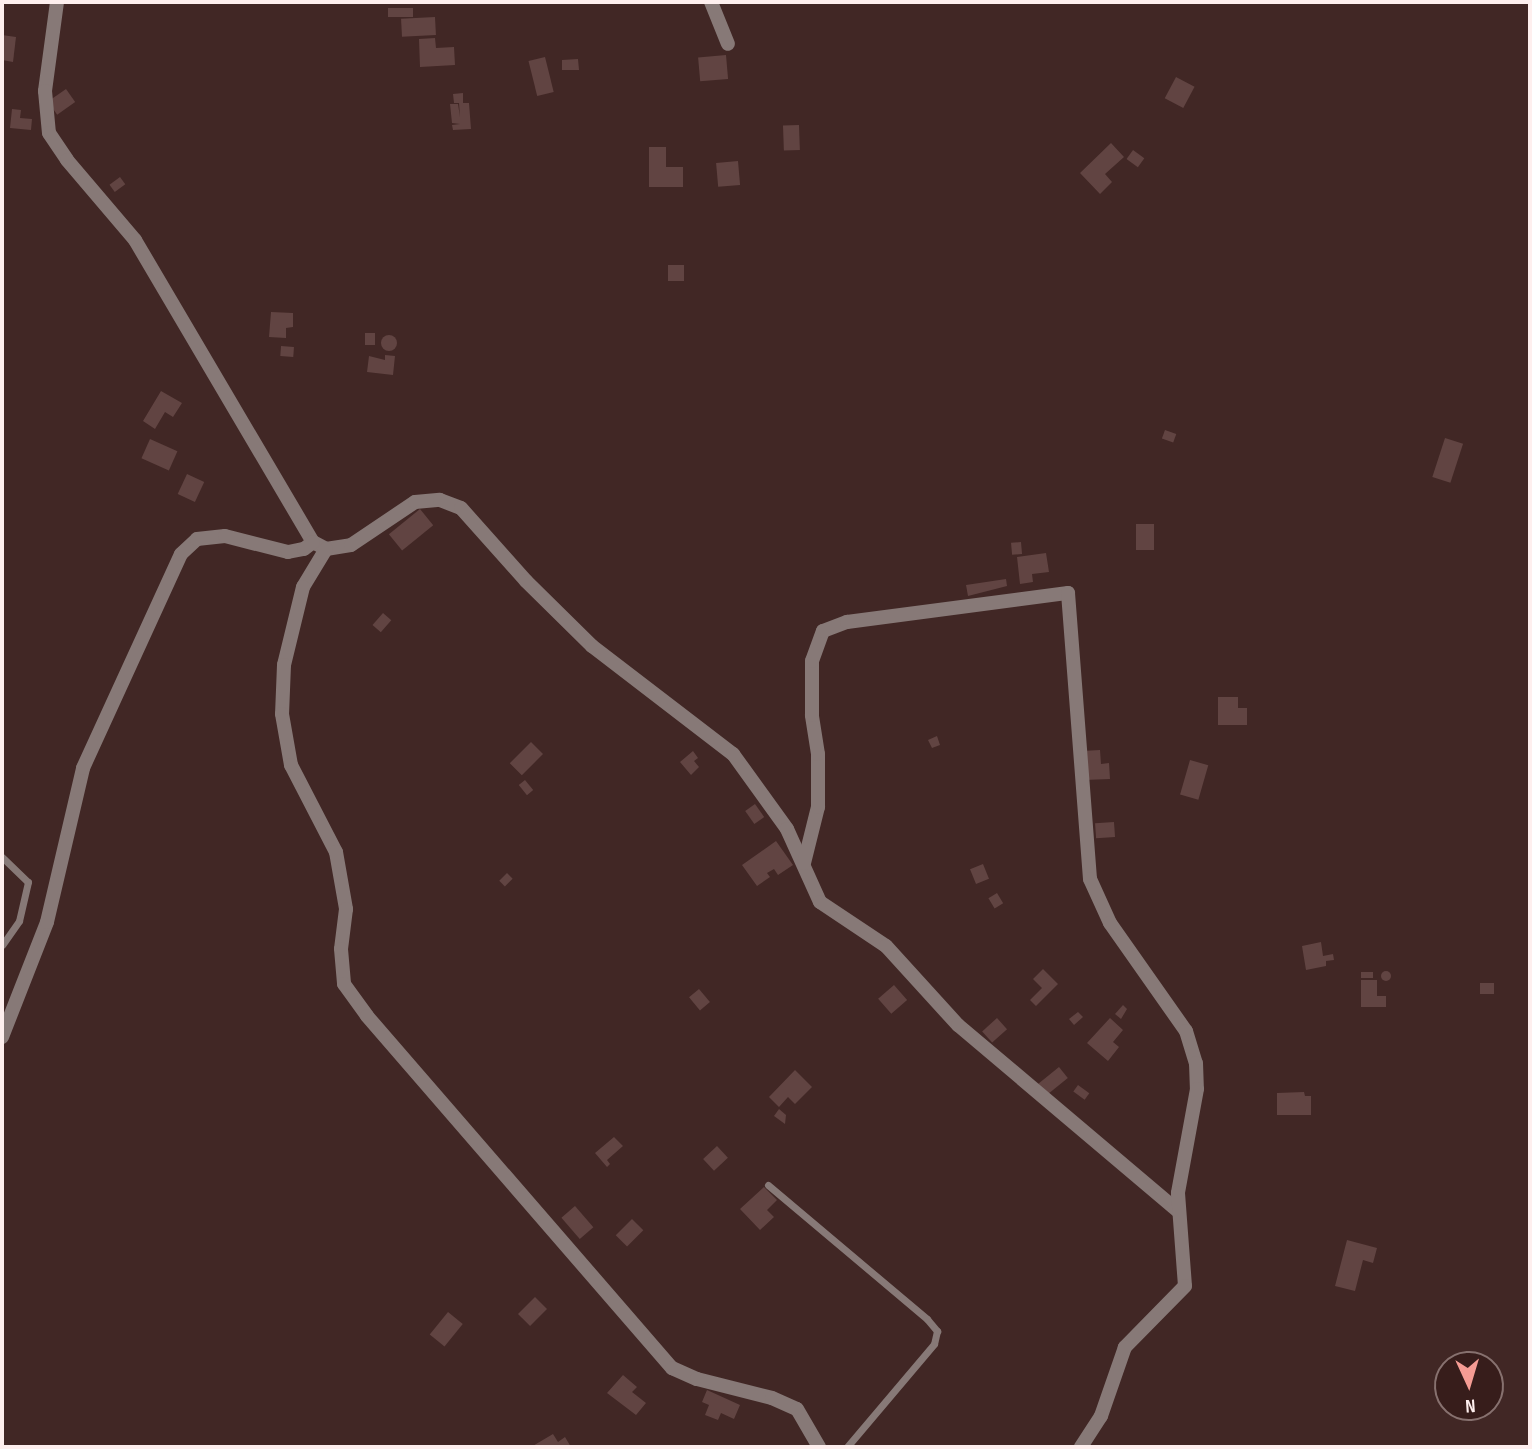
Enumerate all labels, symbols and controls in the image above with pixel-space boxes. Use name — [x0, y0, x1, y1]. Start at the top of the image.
north arrow — [1434, 1351, 1504, 1421]
text: N — [1464, 1394, 1476, 1417]

